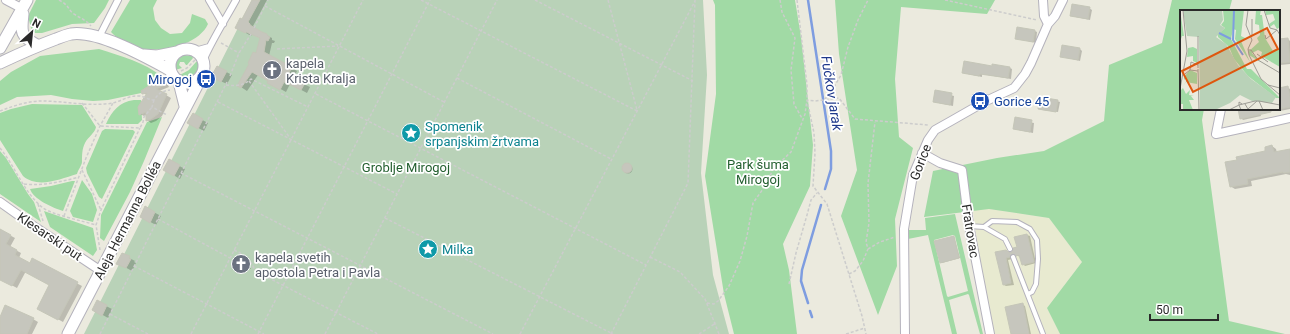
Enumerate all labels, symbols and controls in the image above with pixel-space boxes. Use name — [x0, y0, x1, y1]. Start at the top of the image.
inset map — [1180, 10, 1280, 110]
north arrow — [12, 12, 52, 52]
text: N — [30, 16, 43, 31]
water label: Fučkov jarak — [818, 54, 846, 133]
place label: kapela Krista Kralja — [286, 56, 356, 86]
church icon: kapela Krista Kralja — [261, 59, 283, 81]
bus stop icon: Mirogoj — [195, 68, 217, 90]
place label: Mirogoj — [148, 72, 192, 87]
bus stop icon: Gorice 45 — [969, 90, 991, 112]
place label: Gorice 45 — [994, 94, 1049, 109]
place label: Spomenik srpanjskim žrtvama — [425, 119, 539, 149]
place icon: Spomenik srpanjskim žrtvama — [400, 122, 422, 144]
street label: Gorice — [907, 142, 934, 182]
park label: Park šuma Mirogoj — [727, 157, 789, 187]
street label: Aleja Hermanna Bolléa — [91, 158, 164, 282]
park label: Groblje Mirogoj — [362, 160, 450, 175]
street label: Fratrovac — [959, 203, 982, 259]
street label: Klesarski put — [15, 209, 85, 264]
place icon: Milka — [417, 238, 439, 260]
place label: Milka — [442, 242, 473, 257]
place label: kapela svetih apostola Petra i Pavla — [255, 250, 380, 280]
church icon: kapela svetih apostola Petra i Pavla — [230, 253, 252, 275]
scale bar — [1150, 296, 1218, 322]
text: 50 m — [1156, 303, 1183, 317]

